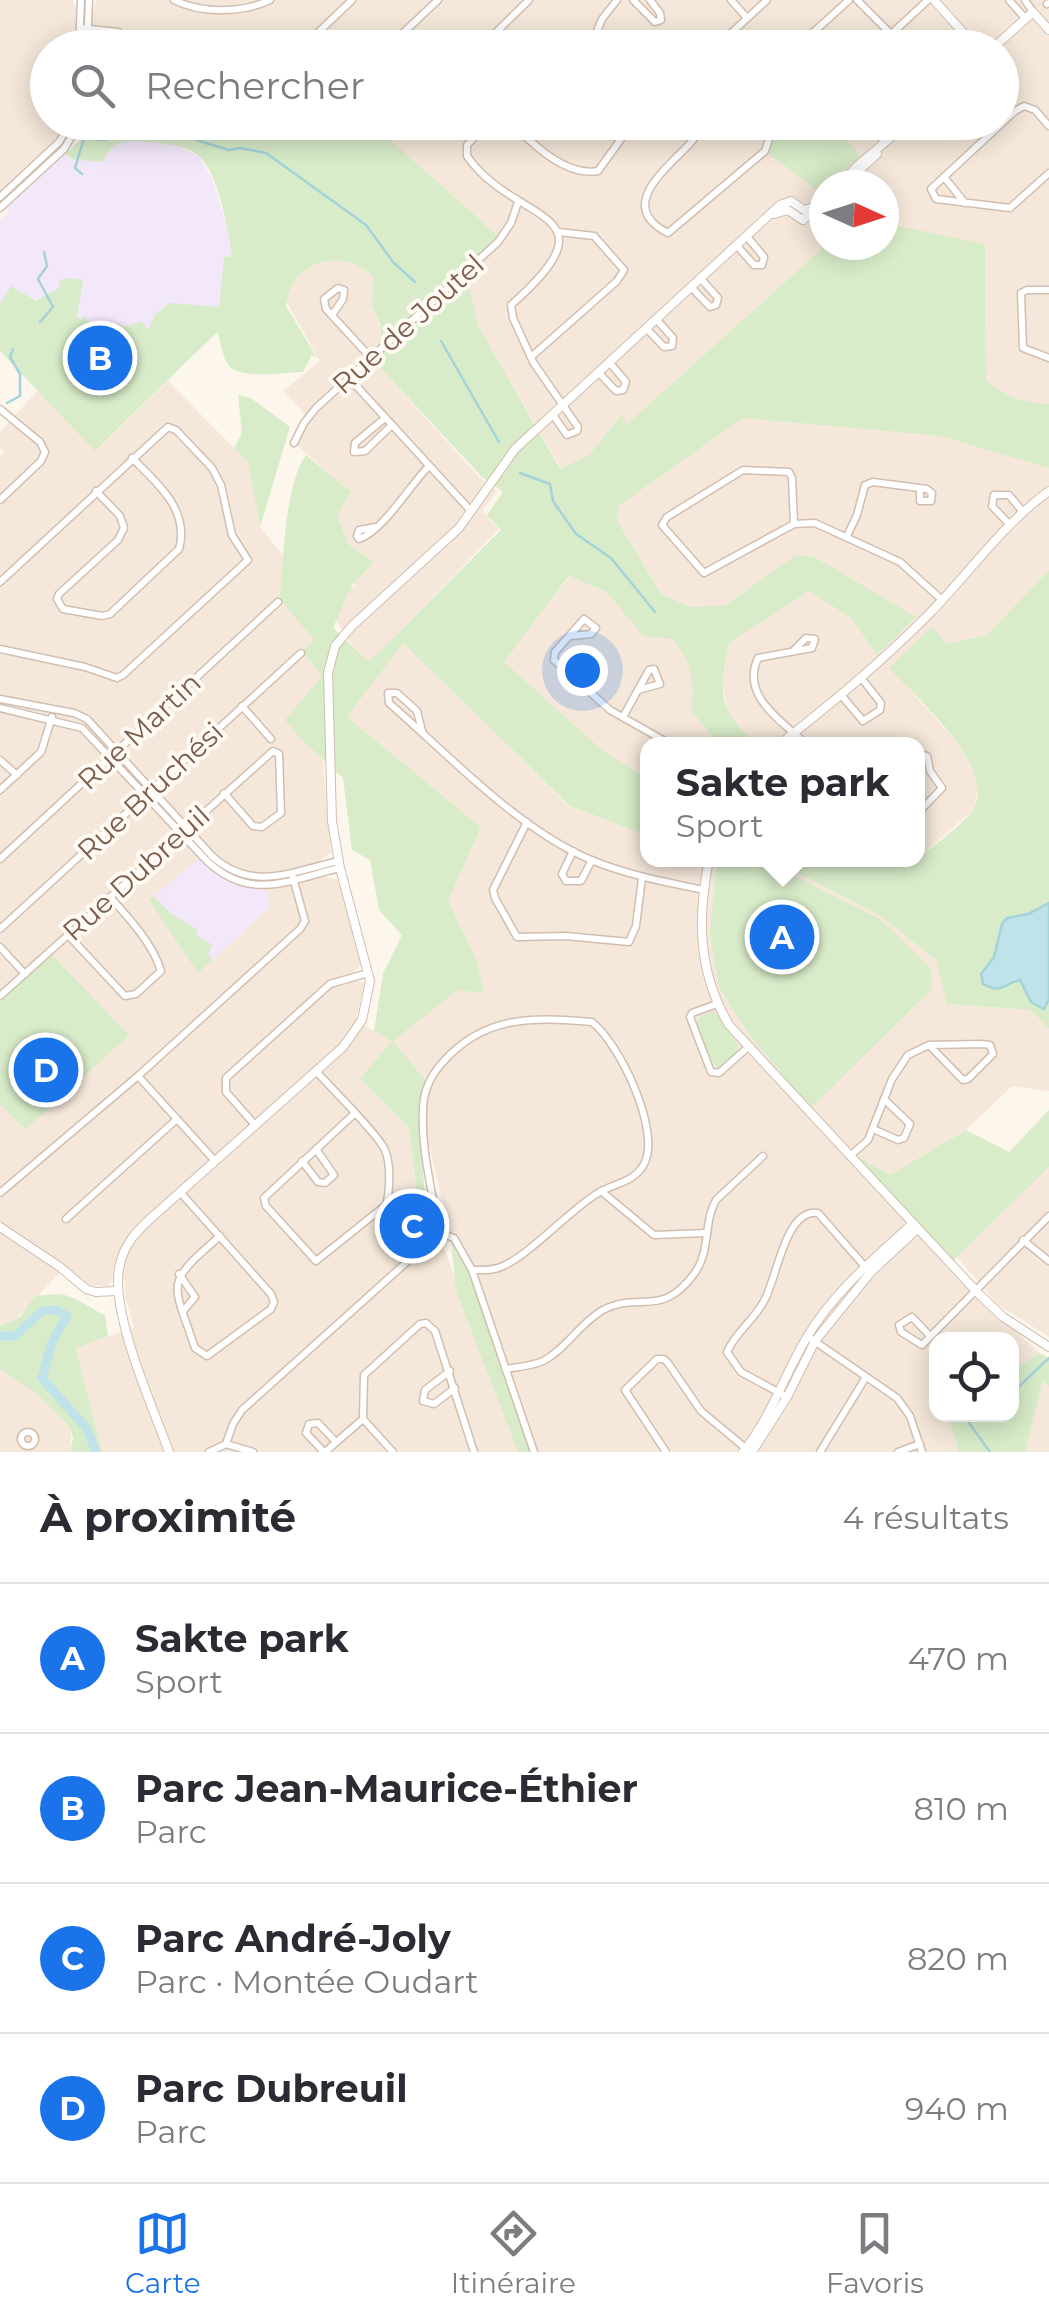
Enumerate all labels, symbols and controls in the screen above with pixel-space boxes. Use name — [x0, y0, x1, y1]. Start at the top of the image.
search box — [30, 30, 1019, 140]
icon: search — [65, 58, 120, 113]
text: Rechercher — [145, 62, 365, 109]
north arrow — [809, 170, 899, 260]
street label: Rue de Joutel — [325, 247, 491, 401]
pin: B — [68, 320, 132, 396]
your location — [557, 645, 608, 696]
street label: Rue Martin — [70, 665, 208, 797]
street label: Rue Bruchési — [70, 715, 230, 867]
popup — [640, 737, 925, 867]
text: Sakte park — [676, 759, 889, 806]
street label: Rue Dubreuil — [56, 798, 216, 948]
text: Sport — [676, 806, 763, 845]
pin: A — [750, 900, 814, 974]
pin: D — [13, 1032, 78, 1108]
pin: C — [380, 1188, 444, 1264]
map controls — [929, 1332, 1019, 1422]
button: locate — [929, 1332, 1019, 1422]
text: À proximité — [40, 1491, 296, 1543]
text: 4 résultats — [842, 1498, 1009, 1537]
text: Sakte park — [135, 1615, 349, 1662]
text: A — [60, 1639, 85, 1678]
text: 470 m — [908, 1639, 1009, 1678]
text: Sport — [135, 1662, 223, 1701]
text: Parc Jean-Maurice-Éthier — [135, 1765, 638, 1812]
text: B — [60, 1789, 85, 1828]
text: 810 m — [914, 1789, 1009, 1828]
text: Parc — [135, 1812, 207, 1851]
text: Parc André-Joly — [135, 1915, 451, 1962]
text: C — [61, 1939, 84, 1978]
text: 820 m — [907, 1939, 1009, 1978]
text: Parc · Montée Oudart — [135, 1962, 479, 2001]
text: Parc Dubreuil — [135, 2065, 408, 2112]
text: D — [59, 2089, 86, 2128]
text: 940 m — [905, 2089, 1009, 2128]
text: Parc — [135, 2112, 207, 2151]
tab: Carte — [125, 2206, 201, 2300]
tab: Itinéraire — [451, 2206, 576, 2300]
tab: Favoris — [826, 2206, 924, 2300]

